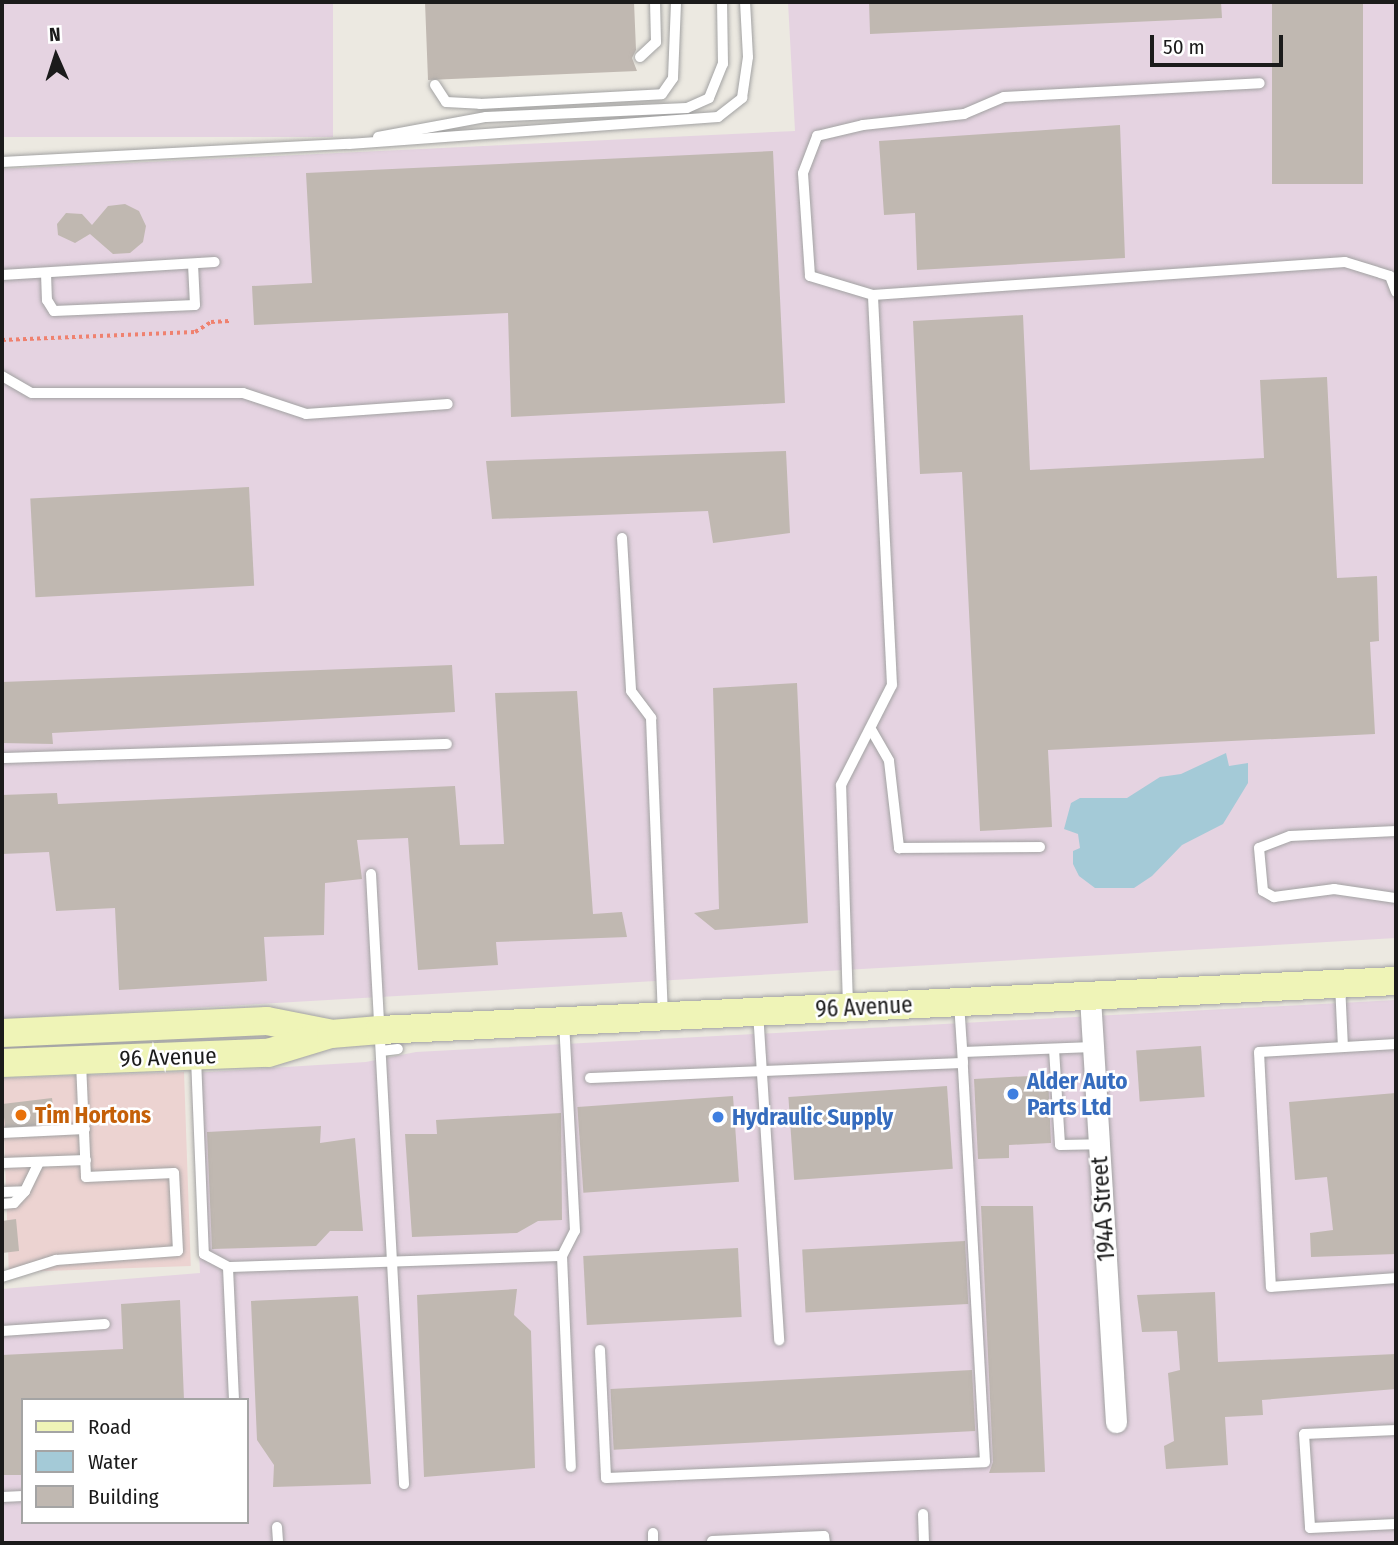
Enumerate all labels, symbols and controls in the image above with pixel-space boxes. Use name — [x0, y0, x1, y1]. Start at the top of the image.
north arrow — [21, 21, 91, 91]
scale bar — [1153, 21, 1286, 65]
text: N — [49, 23, 61, 46]
text: 50 m — [1163, 34, 1205, 60]
street label: 96 Avenue — [815, 991, 913, 1023]
street label: 96 Avenue — [119, 1042, 217, 1072]
place label: Alder Auto Parts Ltd — [1027, 1067, 1127, 1121]
marker: Alder Auto Parts Ltd — [1005, 1086, 1021, 1102]
place label: Tim Hortons — [35, 1101, 151, 1129]
place label: Hydraulic Supply — [732, 1103, 893, 1131]
marker: Tim Hortons — [13, 1107, 29, 1123]
marker: Hydraulic Supply — [710, 1109, 726, 1125]
street label: 194A Street — [1086, 1156, 1120, 1262]
legend — [21, 1398, 248, 1524]
text: Road — [88, 1414, 132, 1440]
text: Water — [88, 1449, 138, 1475]
text: Building — [88, 1484, 159, 1510]

